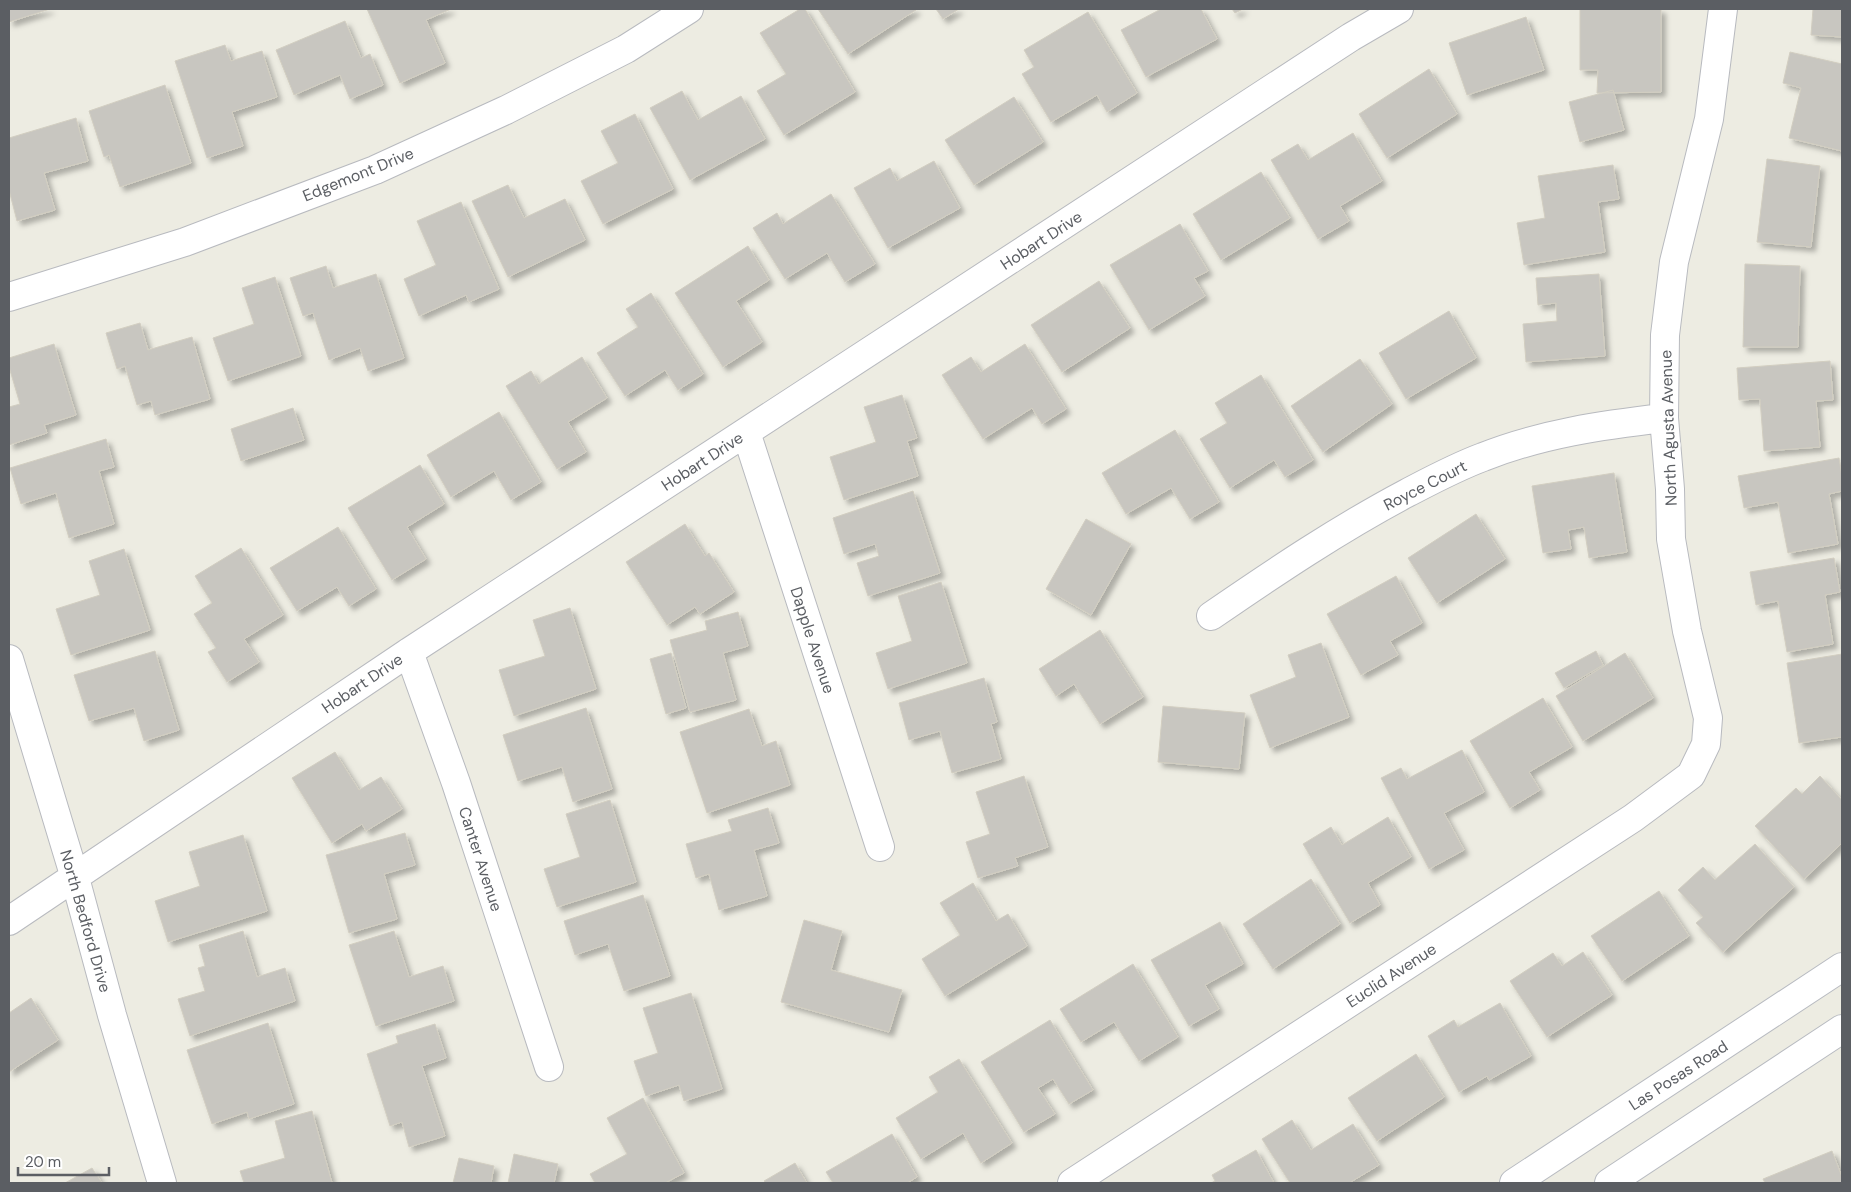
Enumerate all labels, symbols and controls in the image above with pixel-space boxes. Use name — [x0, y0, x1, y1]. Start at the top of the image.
street label: Edgemont Drive — [299, 143, 417, 206]
street label: Hobart Drive — [996, 206, 1086, 275]
street label: North Agusta Avenue — [1655, 350, 1682, 506]
street label: Hobart Drive — [657, 427, 747, 496]
street label: Royce Court — [1380, 455, 1470, 515]
street label: Dapple Avenue — [785, 584, 840, 696]
street label: Hobart Drive — [318, 649, 407, 718]
street label: Canter Avenue — [454, 804, 507, 914]
street label: North Bedford Drive — [55, 847, 116, 995]
street label: Euclid Avenue — [1342, 938, 1440, 1012]
street label: Las Posas Road — [1625, 1036, 1732, 1115]
scale bar — [18, 1144, 109, 1176]
text: 20 m — [25, 1152, 61, 1172]

